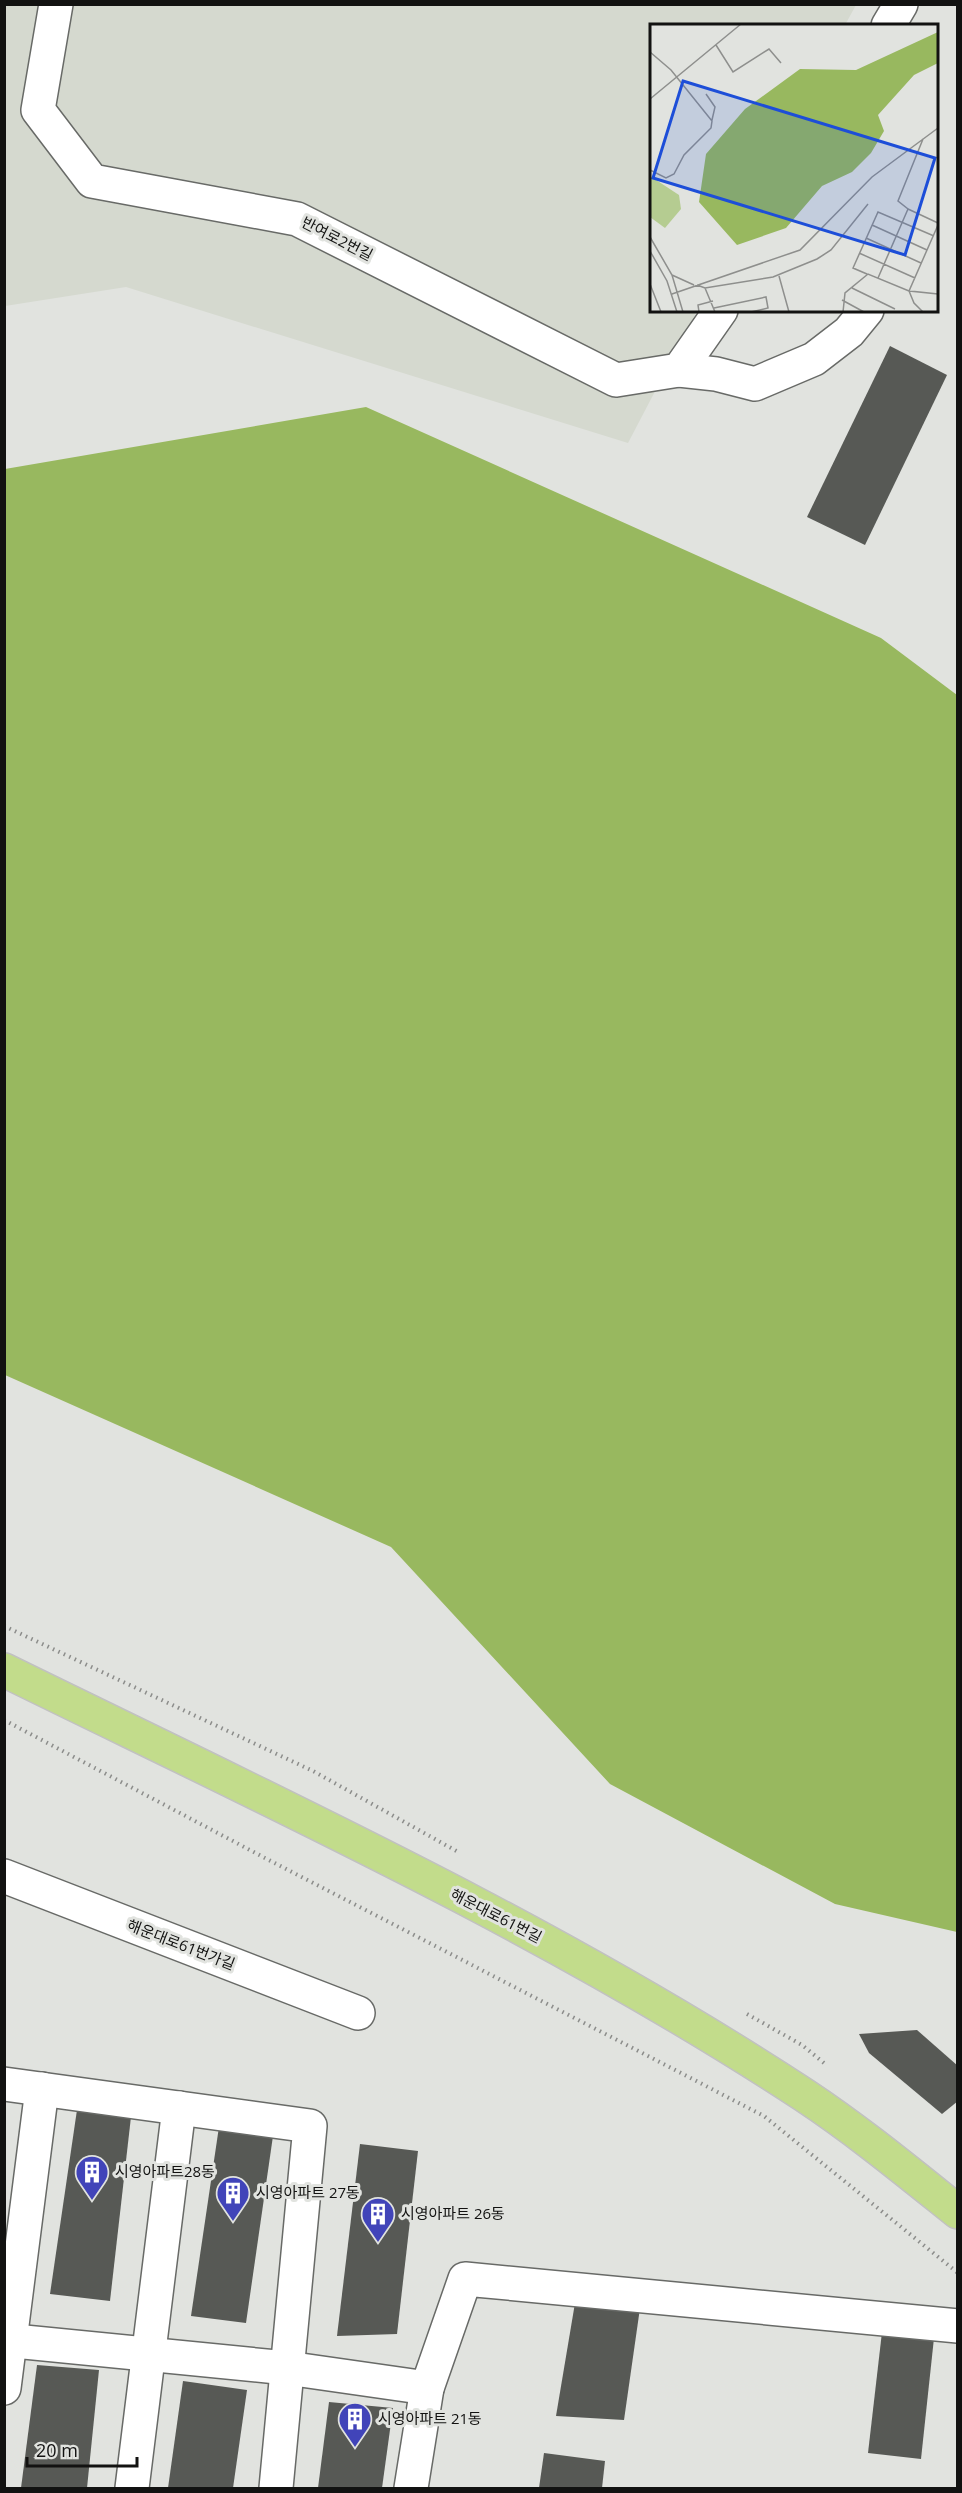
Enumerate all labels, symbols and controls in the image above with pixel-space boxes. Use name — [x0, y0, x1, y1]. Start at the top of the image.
inset map — [650, 24, 938, 312]
street label: 반여로2번길 — [298, 212, 377, 265]
street label: 해운대로61번길 — [447, 1884, 546, 1947]
street label: 해운대로61번가길 — [125, 1914, 238, 1974]
building icon: 시영아파트28동 — [74, 2154, 110, 2201]
place label: 시영아파트28동 — [115, 2161, 215, 2181]
building icon: 시영아파트 27동 — [215, 2175, 251, 2222]
place label: 시영아파트 27동 — [256, 2182, 360, 2202]
building icon: 시영아파트 26동 — [360, 2196, 396, 2243]
place label: 시영아파트 26동 — [401, 2203, 505, 2223]
building icon: 시영아파트 21동 — [337, 2401, 373, 2448]
place label: 시영아파트 21동 — [378, 2408, 482, 2428]
scale bar — [27, 2430, 136, 2468]
text: 20 m — [36, 2438, 78, 2462]

